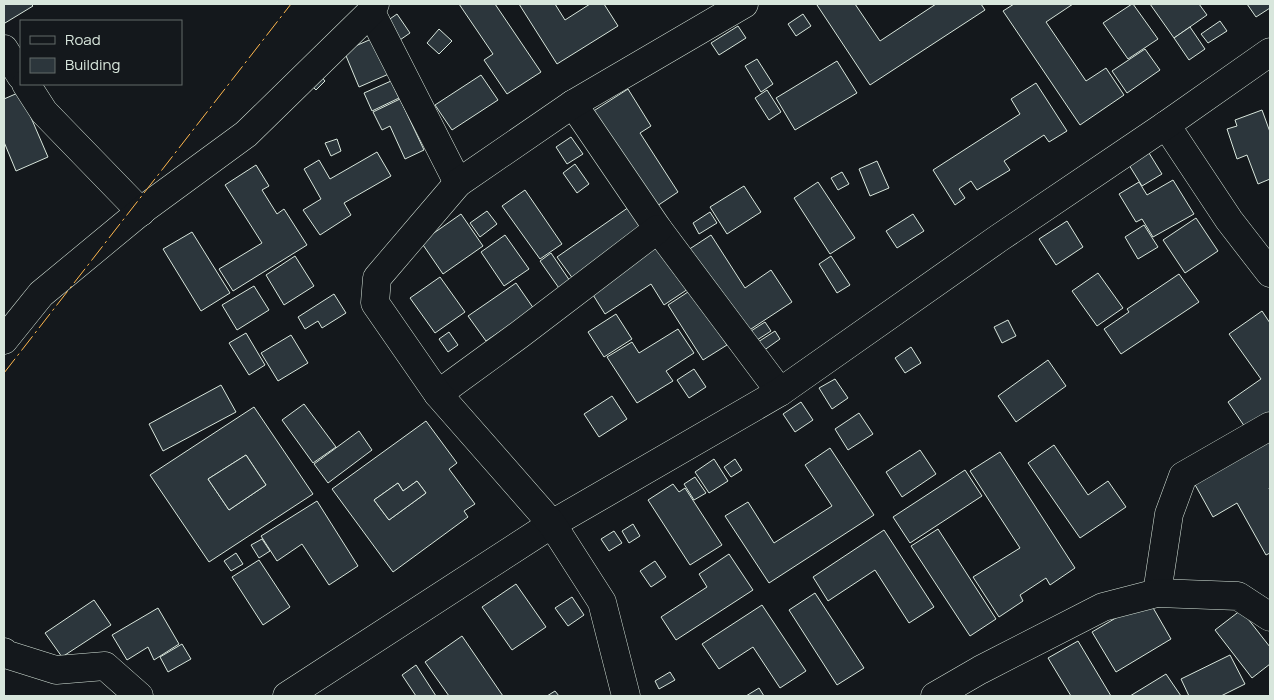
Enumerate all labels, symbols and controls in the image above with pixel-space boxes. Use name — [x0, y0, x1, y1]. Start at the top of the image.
legend — [20, 20, 182, 85]
text: Road — [65, 29, 101, 50]
text: Building — [65, 54, 120, 75]

